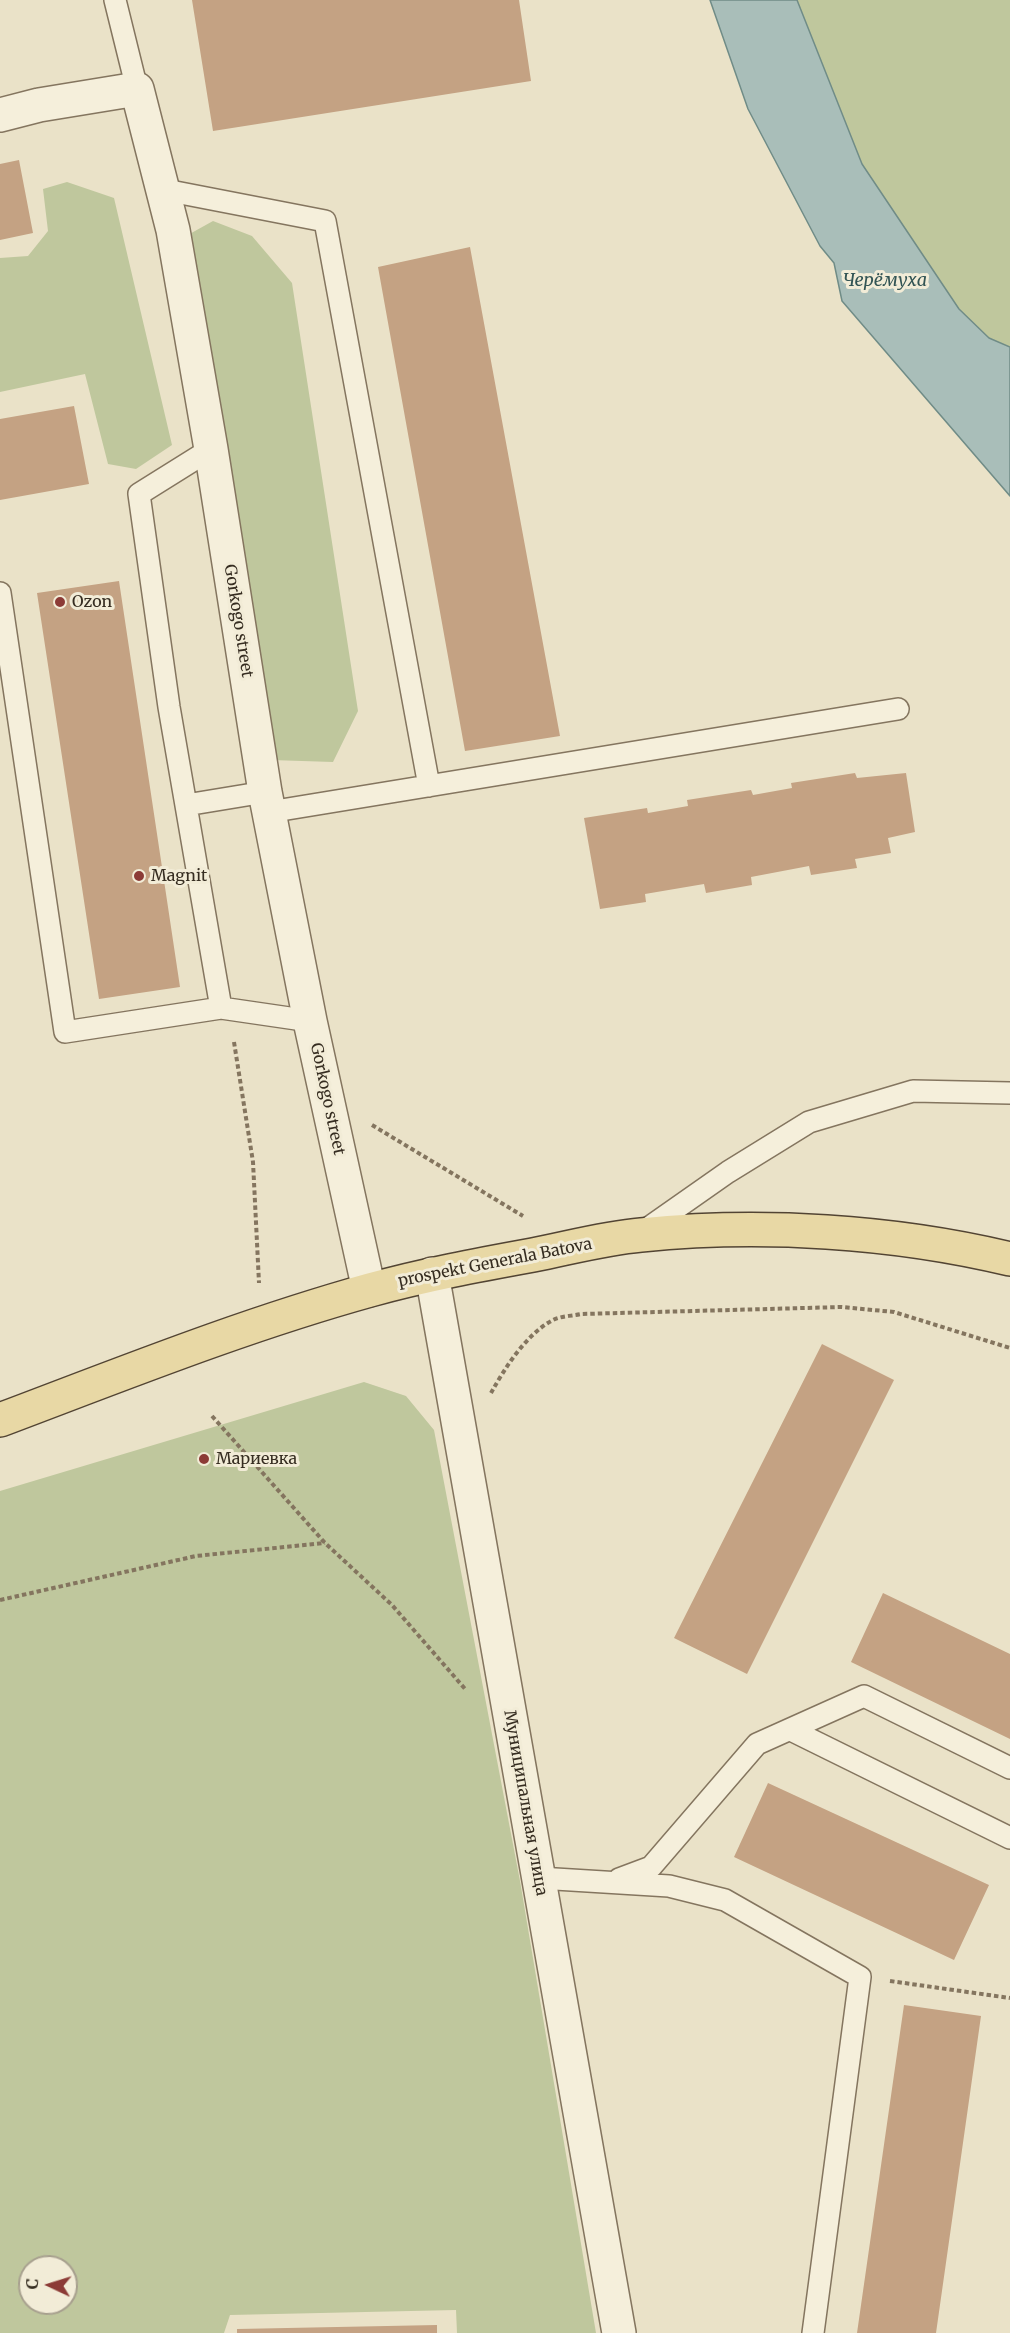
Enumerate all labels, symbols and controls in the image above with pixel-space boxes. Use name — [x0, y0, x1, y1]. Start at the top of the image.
water label: Черёмуха — [843, 270, 927, 292]
street label: Gorkogo street — [220, 563, 256, 679]
place label: Ozon — [72, 592, 112, 612]
marker: Ozon — [53, 595, 67, 609]
place label: Magnit — [151, 866, 207, 886]
marker: Magnit — [132, 869, 146, 883]
street label: Gorkogo street — [306, 1041, 348, 1157]
street label: prospekt Generala Batova — [396, 1235, 594, 1291]
place label: Мариевка — [216, 1449, 297, 1469]
marker: Мариевка — [197, 1452, 211, 1466]
street label: Муниципальная улица — [499, 1709, 551, 1897]
north arrow — [18, 2255, 78, 2315]
text: С — [22, 2278, 42, 2290]

